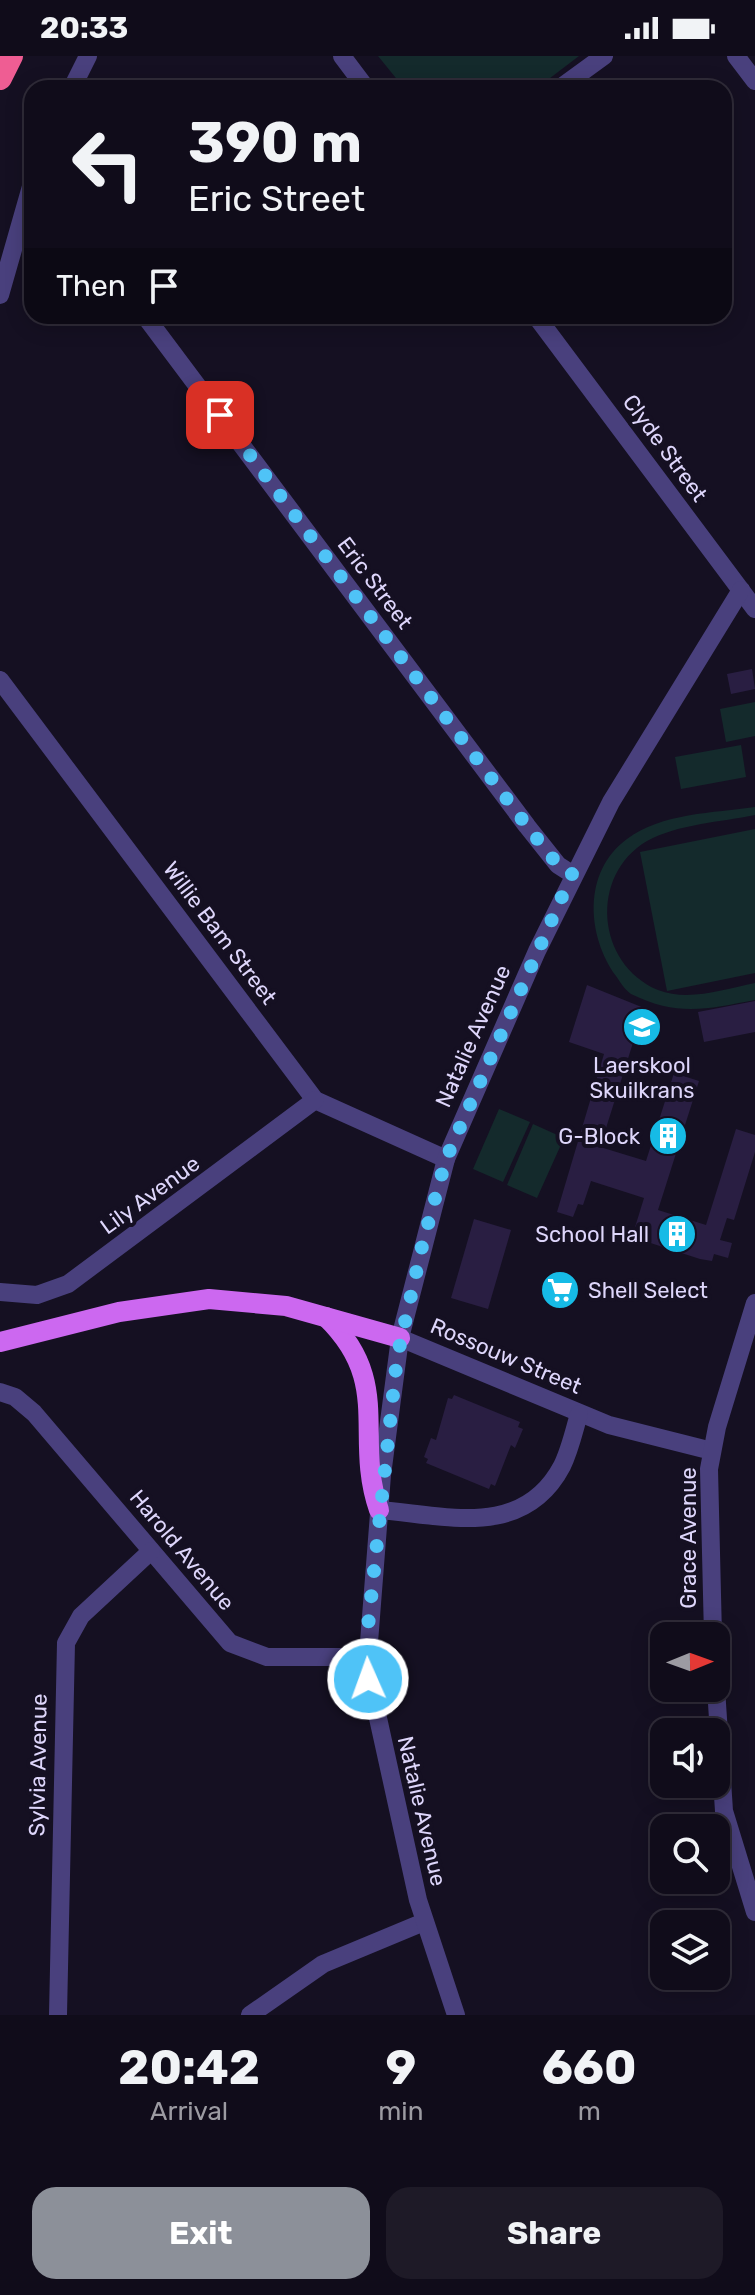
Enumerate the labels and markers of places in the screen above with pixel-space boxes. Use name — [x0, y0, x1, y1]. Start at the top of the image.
pin — [186, 381, 254, 449]
school or university icon: Laerskool Skuilkrans — [621, 1006, 663, 1048]
place label: Laerskool Skuilkrans — [589, 1052, 695, 1104]
building icon: G-Block — [647, 1115, 689, 1157]
place label: G-Block — [558, 1123, 641, 1150]
building icon: School Hall — [656, 1213, 698, 1255]
place label: School Hall — [535, 1221, 649, 1248]
supermarket icon: Shell Select — [539, 1269, 581, 1311]
place label: Shell Select — [588, 1277, 708, 1304]

